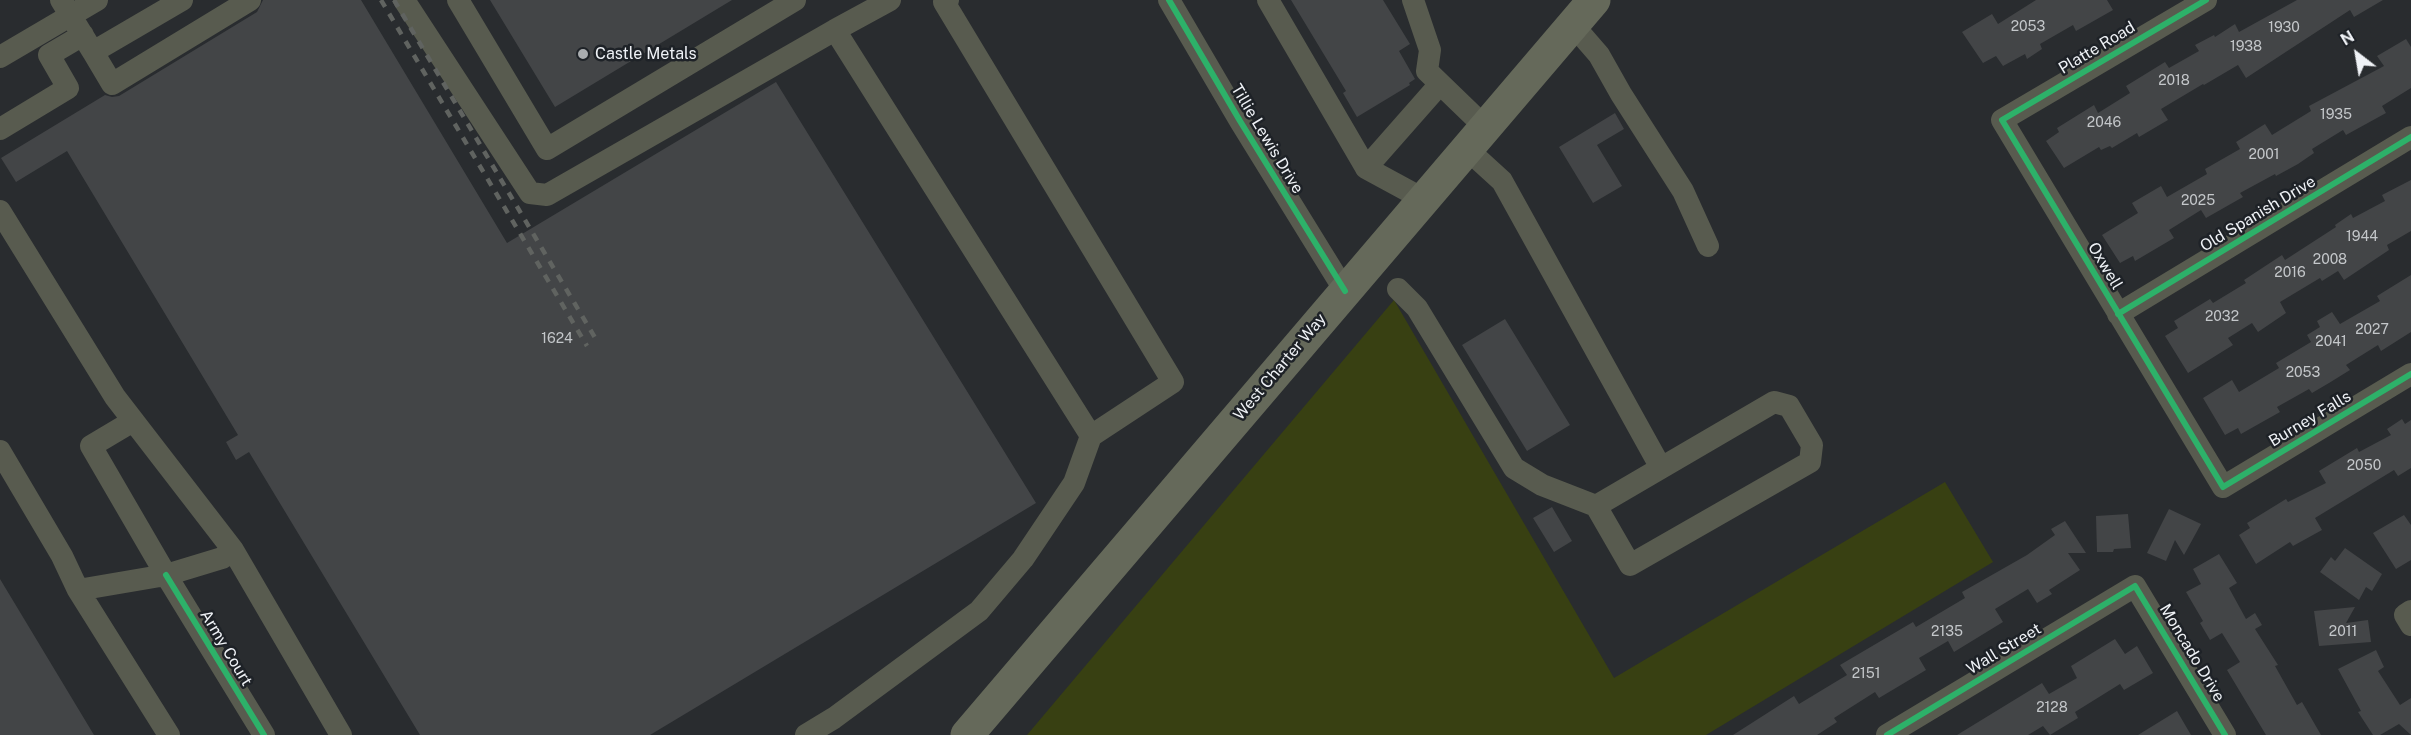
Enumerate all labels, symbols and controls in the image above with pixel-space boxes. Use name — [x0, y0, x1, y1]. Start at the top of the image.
street label: Platte Road — [2055, 18, 2139, 78]
house number: 2053 — [2011, 19, 2045, 35]
house number: 1930 — [2268, 20, 2300, 36]
north arrow — [2327, 24, 2387, 84]
text: N — [2337, 27, 2358, 50]
house number: 1938 — [2230, 39, 2262, 55]
place label: Castle Metals — [595, 44, 697, 64]
marker: Castle Metals — [576, 47, 590, 61]
house number: 2018 — [2158, 73, 2190, 89]
street label: Tillie Lewis Drive — [1227, 81, 1307, 197]
house number: 1935 — [2320, 107, 2352, 123]
house number: 2046 — [2087, 115, 2121, 131]
house number: 2001 — [2248, 147, 2280, 163]
street label: Old Spanish Drive — [2197, 172, 2319, 256]
house number: 2025 — [2181, 193, 2215, 209]
house number: 1944 — [2346, 229, 2378, 245]
street label: Oxwell — [2084, 239, 2126, 293]
house number: 2008 — [2313, 252, 2347, 268]
house number: 2016 — [2274, 265, 2306, 281]
house number: 2032 — [2205, 309, 2239, 325]
street label: West Charter Way — [1230, 310, 1330, 424]
house number: 2027 — [2355, 322, 2389, 338]
house number: 1624 — [541, 331, 573, 347]
house number: 2041 — [2315, 334, 2347, 350]
house number: 2053 — [2286, 365, 2320, 381]
street label: Burney Falls — [2265, 387, 2355, 451]
house number: 2050 — [2347, 458, 2381, 474]
street label: Moncado Drive — [2155, 601, 2229, 705]
street label: Army Court — [196, 607, 256, 689]
street label: Wall Street — [1963, 619, 2045, 679]
house number: 2135 — [1931, 624, 1963, 640]
house number: 2011 — [2329, 624, 2357, 640]
house number: 2151 — [1852, 666, 1880, 682]
house number: 2128 — [2036, 700, 2068, 716]

